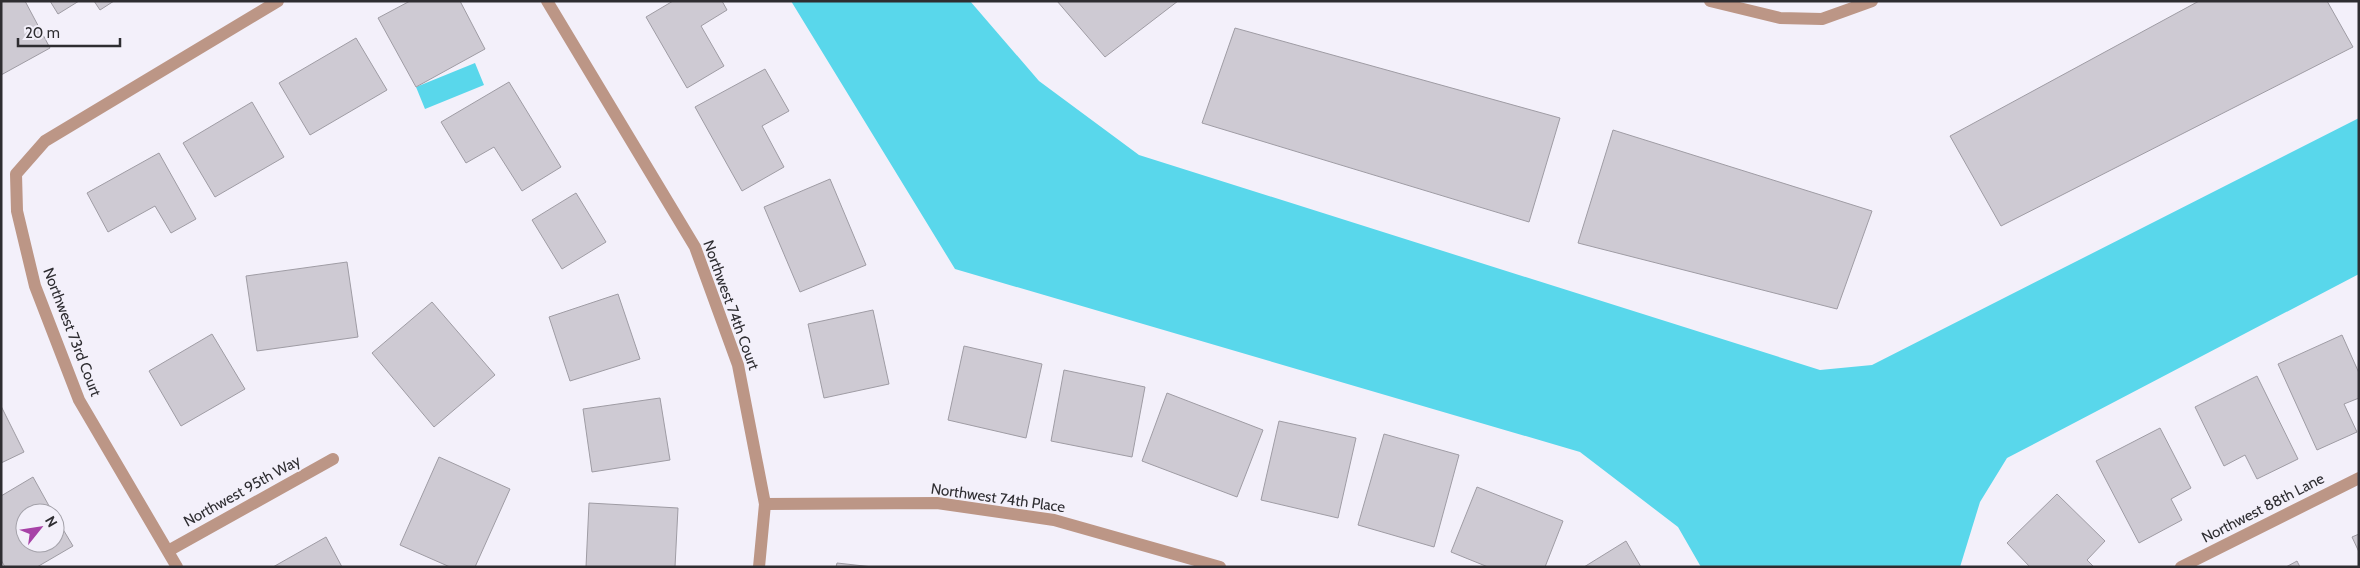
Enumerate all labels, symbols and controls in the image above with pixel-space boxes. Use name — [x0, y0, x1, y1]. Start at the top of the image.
scale bar — [18, 15, 120, 47]
text: 20 m — [25, 24, 60, 42]
street label: Northwest 74th Court — [699, 238, 763, 372]
street label: Northwest 73rd Court — [39, 265, 105, 399]
street label: Northwest 95th Way — [180, 451, 304, 531]
street label: Northwest 88th Lane — [2199, 469, 2328, 547]
street label: Northwest 74th Place — [930, 480, 1067, 516]
north arrow — [15, 503, 65, 553]
text: N — [41, 513, 62, 530]

